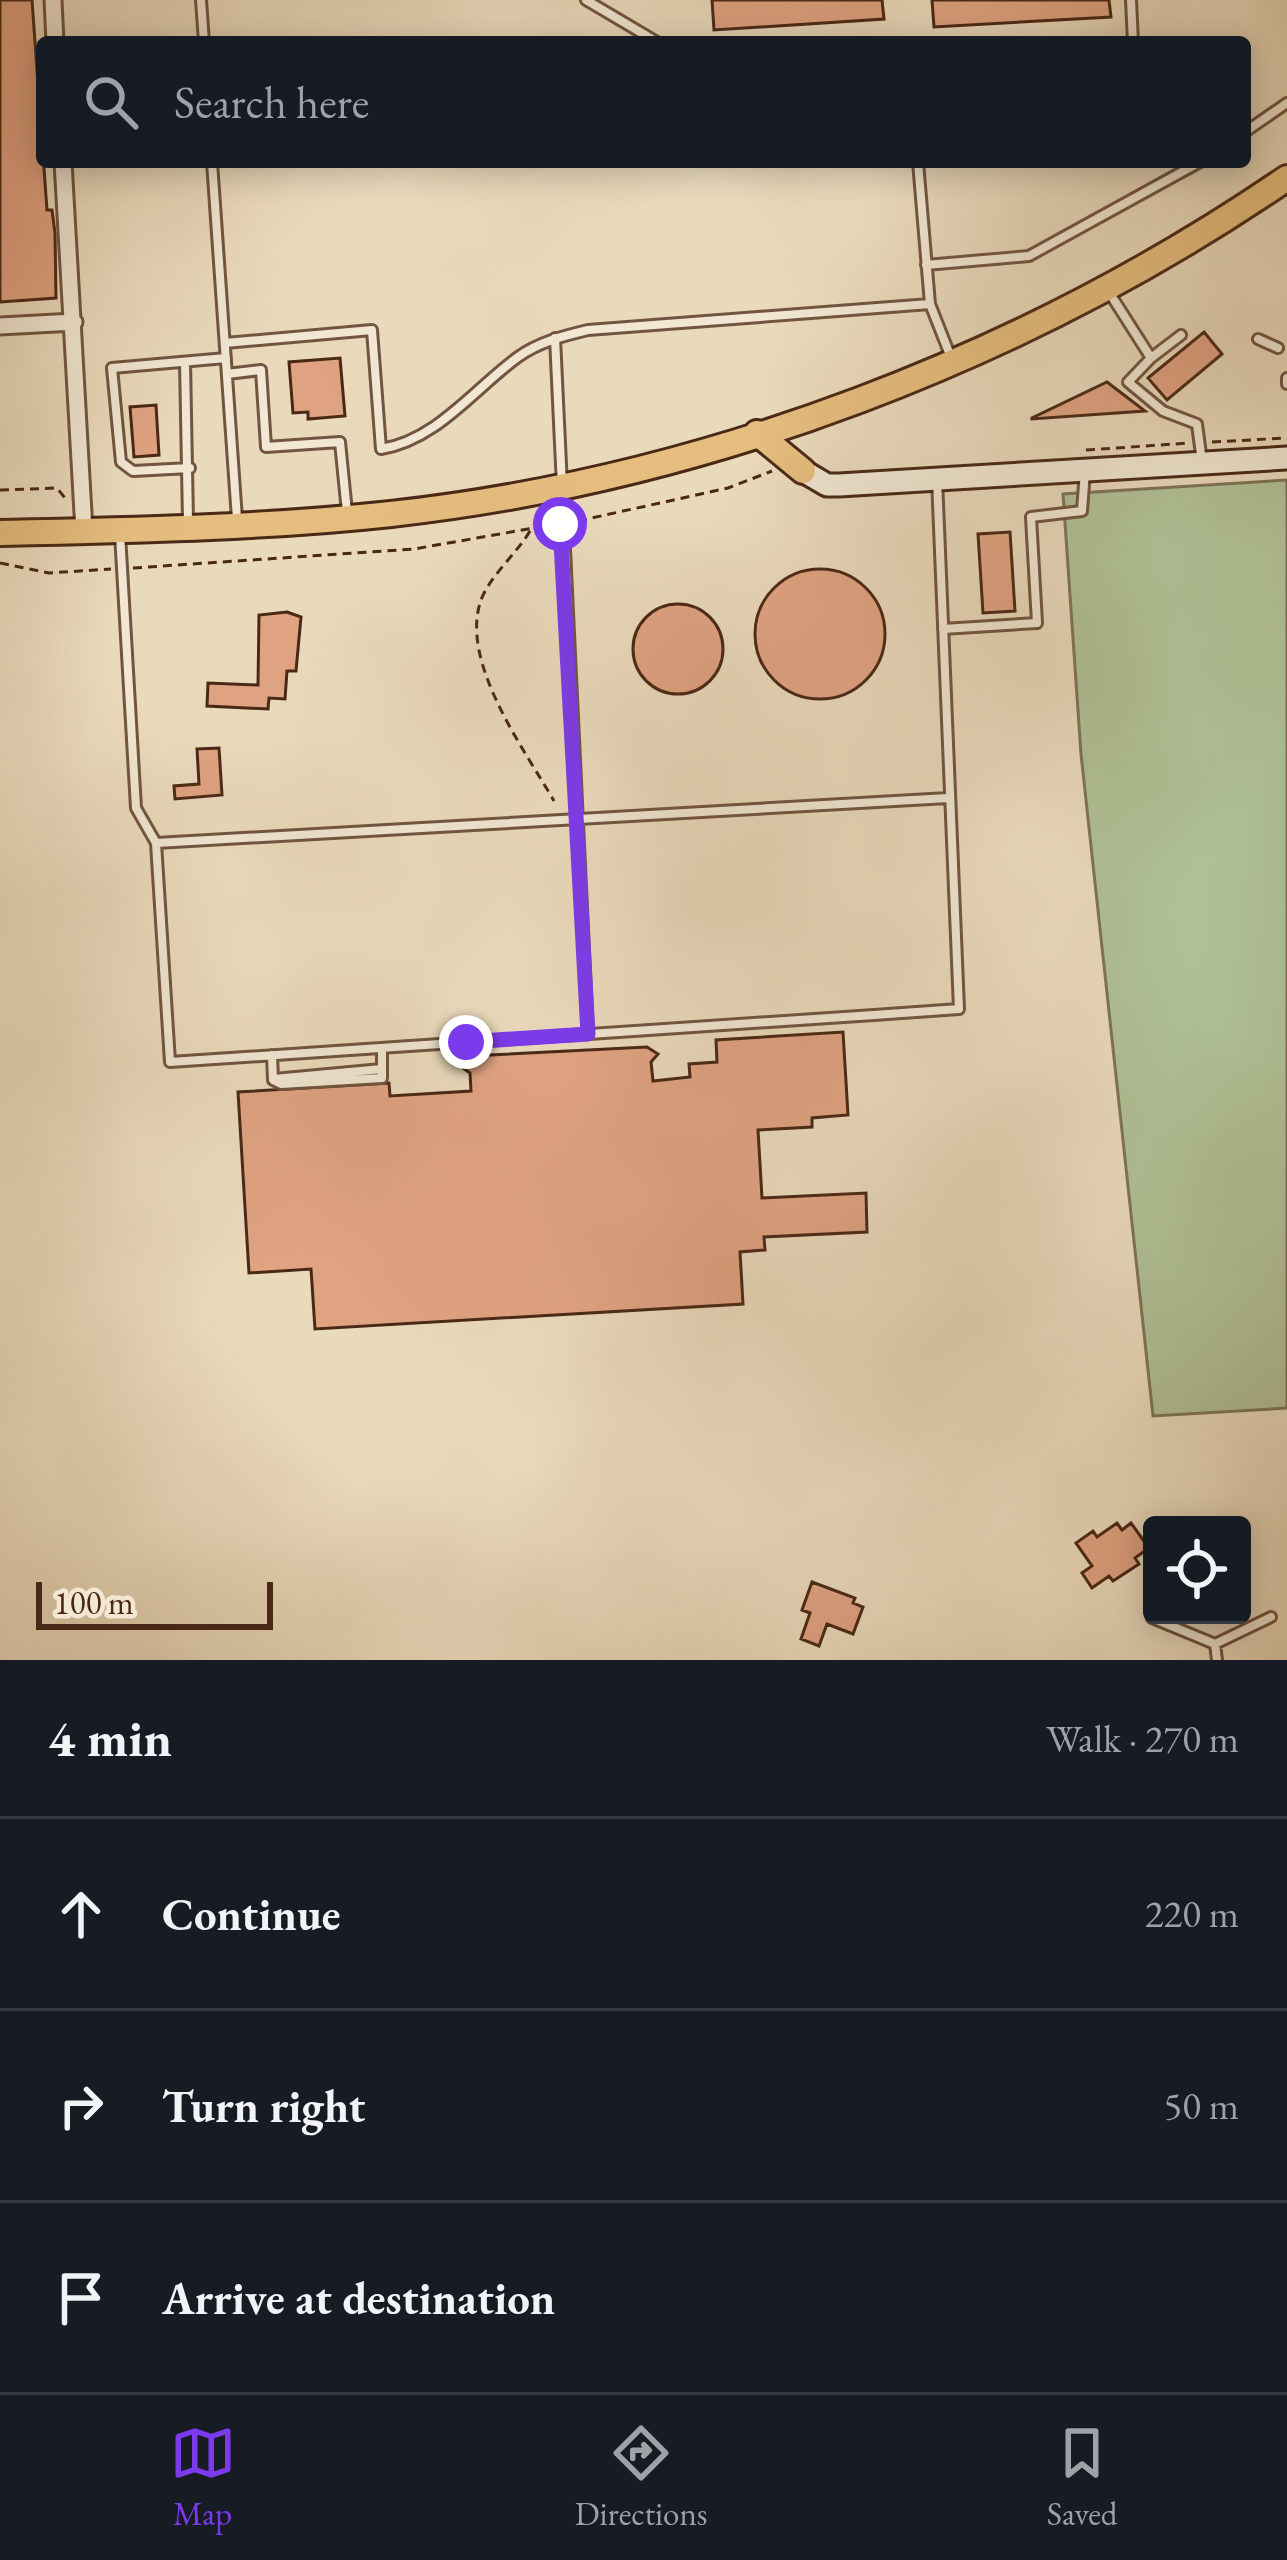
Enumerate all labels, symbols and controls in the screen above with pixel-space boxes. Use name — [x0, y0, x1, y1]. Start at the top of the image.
search box — [36, 36, 1251, 168]
icon: search — [78, 69, 144, 135]
text: Search here — [174, 73, 369, 131]
route start — [533, 497, 587, 551]
route end — [439, 1015, 493, 1069]
map controls — [1143, 1516, 1251, 1624]
button: locate — [1143, 1516, 1251, 1624]
scale bar — [36, 1576, 273, 1629]
text: 100 m — [54, 1581, 134, 1624]
text: 4 min — [48, 1705, 172, 1771]
text: Walk · 270 m — [1046, 1713, 1239, 1764]
icon: ahead — [48, 1881, 114, 1947]
text: Continue — [162, 1885, 340, 1943]
text: 220 m — [1145, 1888, 1239, 1939]
icon: right — [48, 2073, 114, 2139]
text: Turn right — [162, 2077, 365, 2135]
text: 50 m — [1163, 2080, 1239, 2131]
icon: arrive — [48, 2265, 114, 2331]
text: Arrive at destination — [162, 2269, 555, 2327]
tab: Map — [170, 2420, 236, 2535]
tab: Directions — [575, 2420, 708, 2535]
tab: Saved — [1047, 2420, 1117, 2535]

